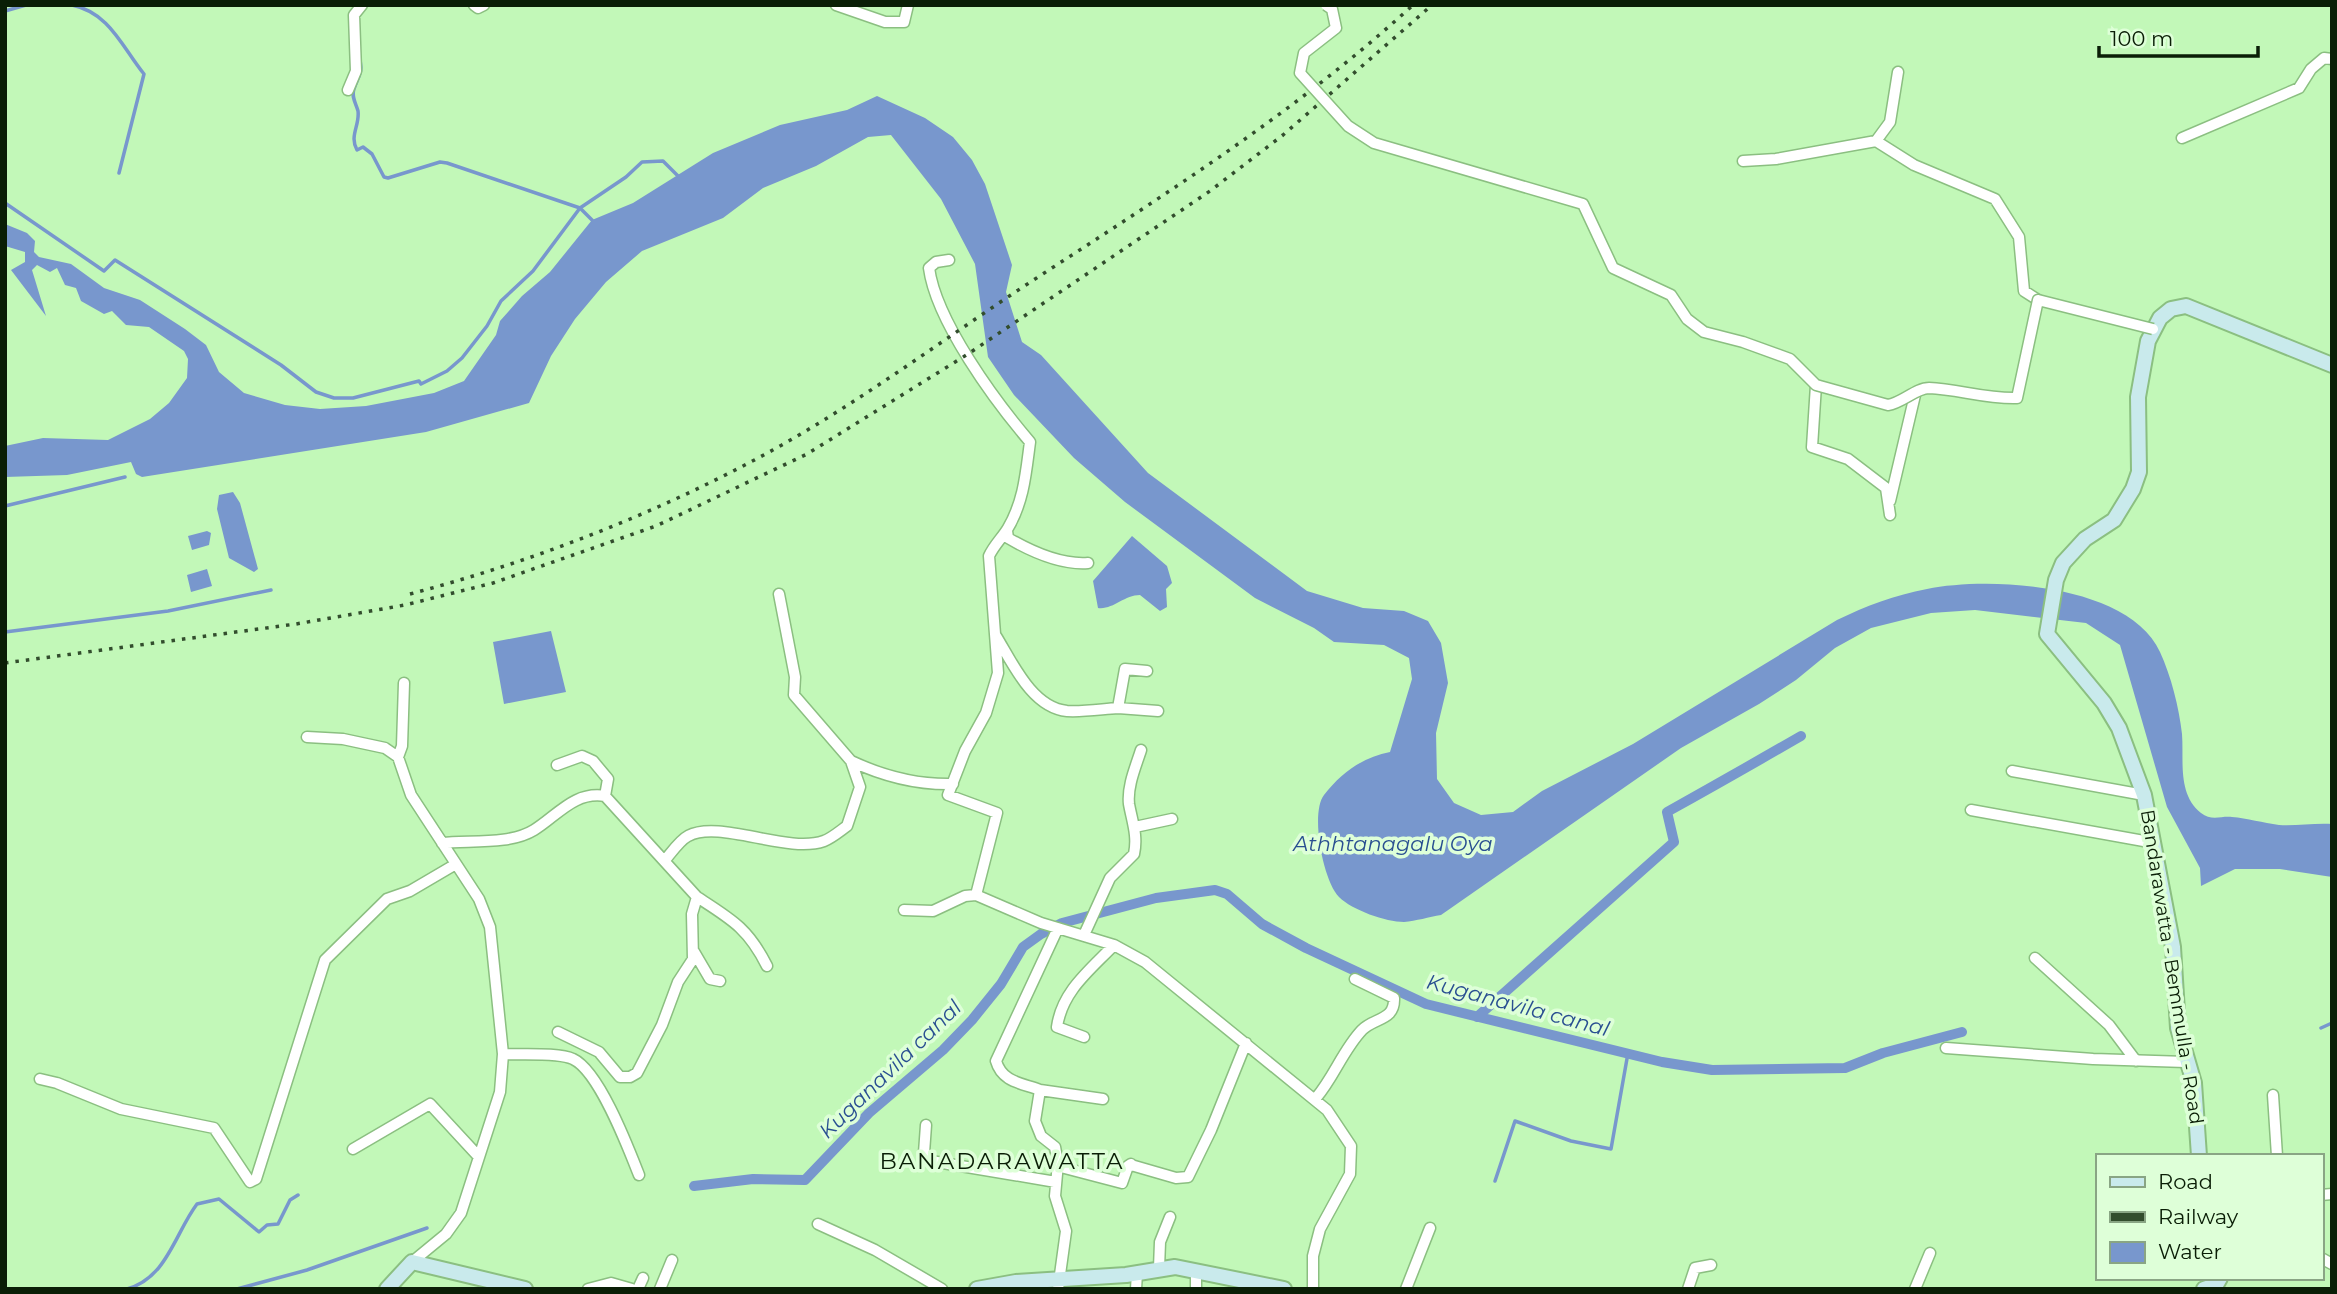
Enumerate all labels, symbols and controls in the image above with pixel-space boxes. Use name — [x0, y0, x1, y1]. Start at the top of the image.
scale bar — [2099, 14, 2258, 58]
text: 100 m — [2110, 26, 2173, 51]
street label: Bandarawatta - Bemmulla - Road — [2136, 808, 2208, 1126]
water label: Athhtanagalu Oya — [1291, 831, 1493, 856]
water label: Kuganavila canal — [1424, 969, 1612, 1042]
water label: Kuganavila canal — [814, 994, 967, 1143]
district label: BANADARAWATTA — [879, 1147, 1125, 1175]
legend — [2096, 1154, 2323, 1280]
text: Road — [2158, 1169, 2213, 1194]
text: Railway — [2158, 1204, 2239, 1229]
text: Water — [2158, 1239, 2222, 1264]

